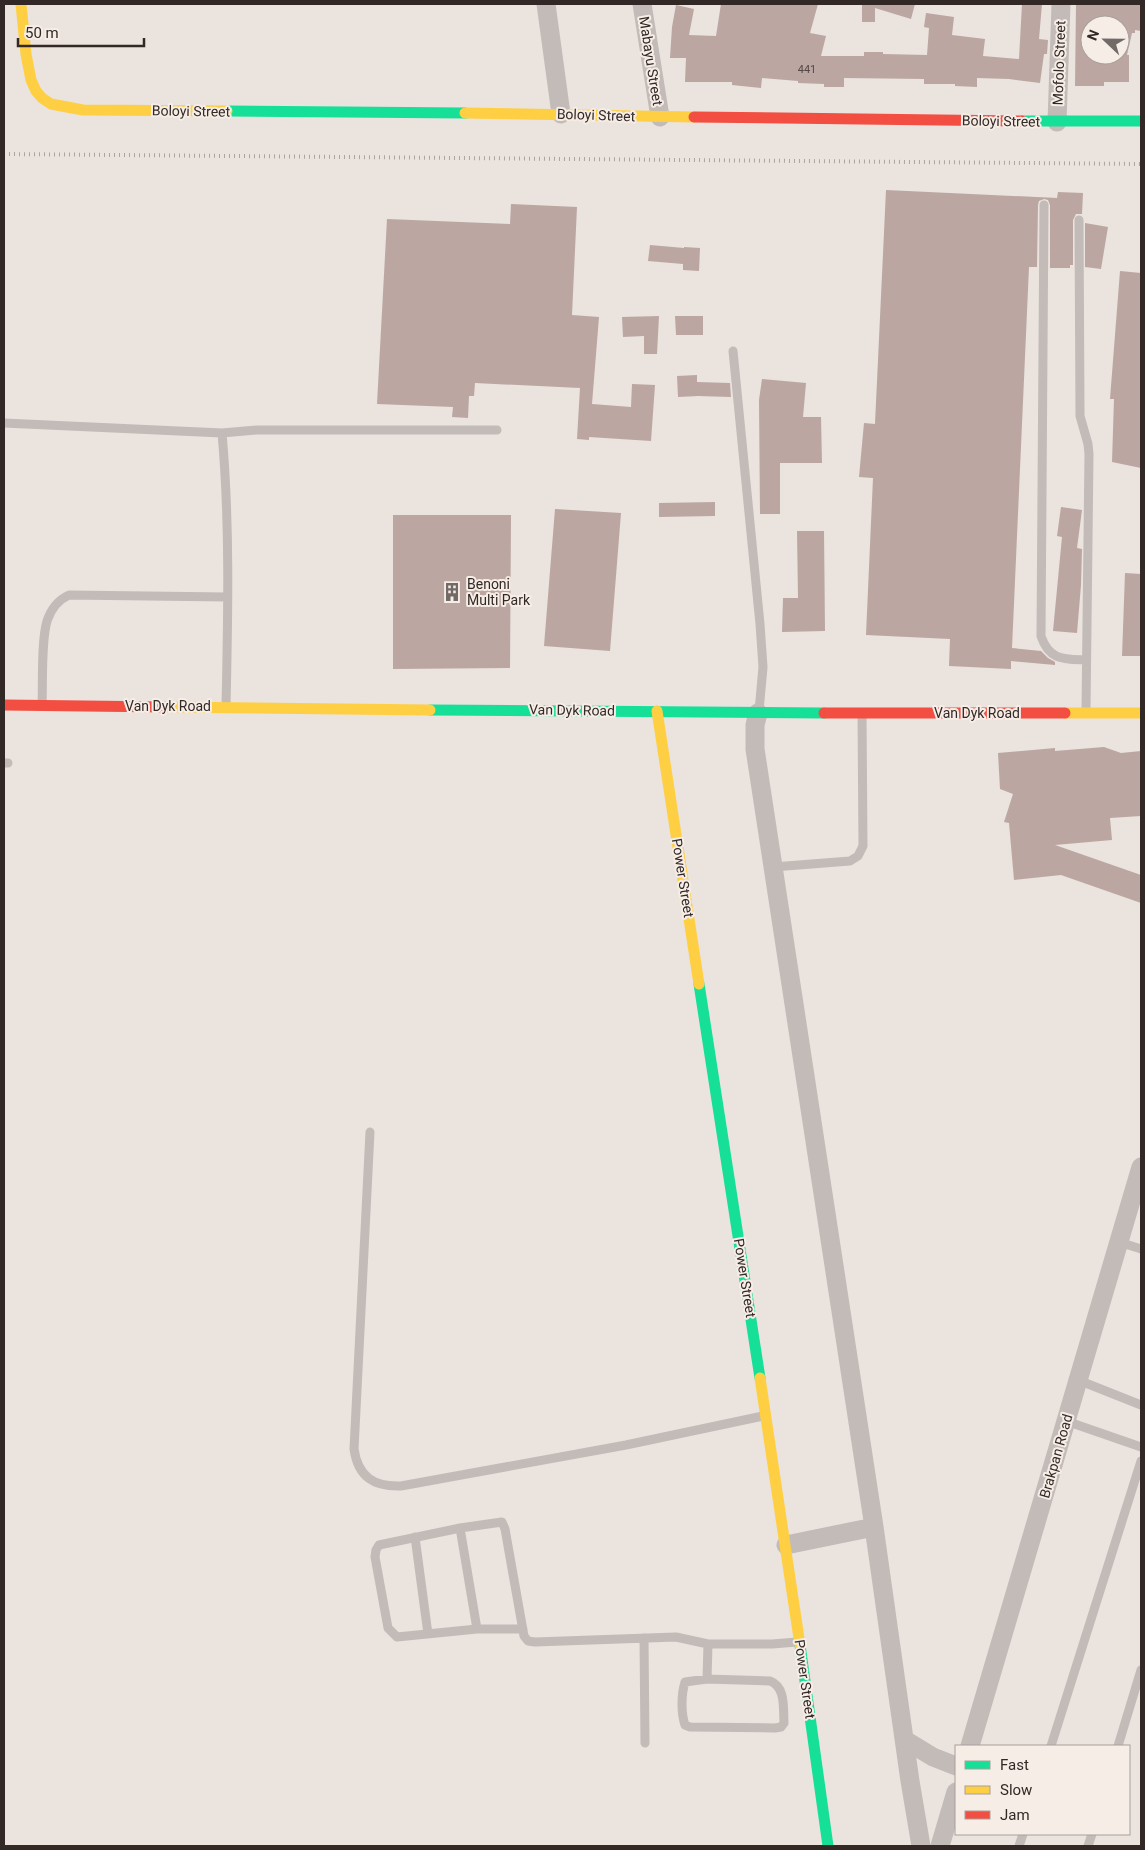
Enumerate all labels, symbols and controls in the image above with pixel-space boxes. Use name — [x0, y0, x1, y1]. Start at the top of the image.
scale bar — [18, 15, 144, 47]
street label: Mabayu Street — [636, 15, 666, 107]
north arrow — [1080, 15, 1130, 65]
street label: Mofolo Street — [1050, 20, 1068, 106]
text: 50 m — [25, 24, 59, 42]
text: N — [1084, 28, 1102, 43]
house number: 441 — [798, 63, 816, 76]
street label: Boloyi Street — [152, 102, 231, 120]
street label: Boloyi Street — [557, 106, 636, 124]
street label: Boloyi Street — [962, 112, 1041, 130]
place label: Benoni Multi Park — [467, 576, 531, 608]
building icon: Benoni Multi Park — [441, 581, 463, 603]
street label: Van Dyk Road — [125, 698, 211, 714]
street label: Van Dyk Road — [529, 701, 615, 719]
street label: Van Dyk Road — [934, 705, 1020, 721]
street label: Power Street — [669, 837, 697, 919]
street label: Power Street — [731, 1237, 759, 1319]
street label: Brakpan Road — [1036, 1412, 1076, 1500]
street label: Power Street — [792, 1638, 819, 1720]
legend — [955, 1745, 1130, 1835]
text: Fast — [1000, 1756, 1029, 1774]
text: Slow — [1000, 1781, 1032, 1799]
text: Jam — [1000, 1806, 1030, 1824]

